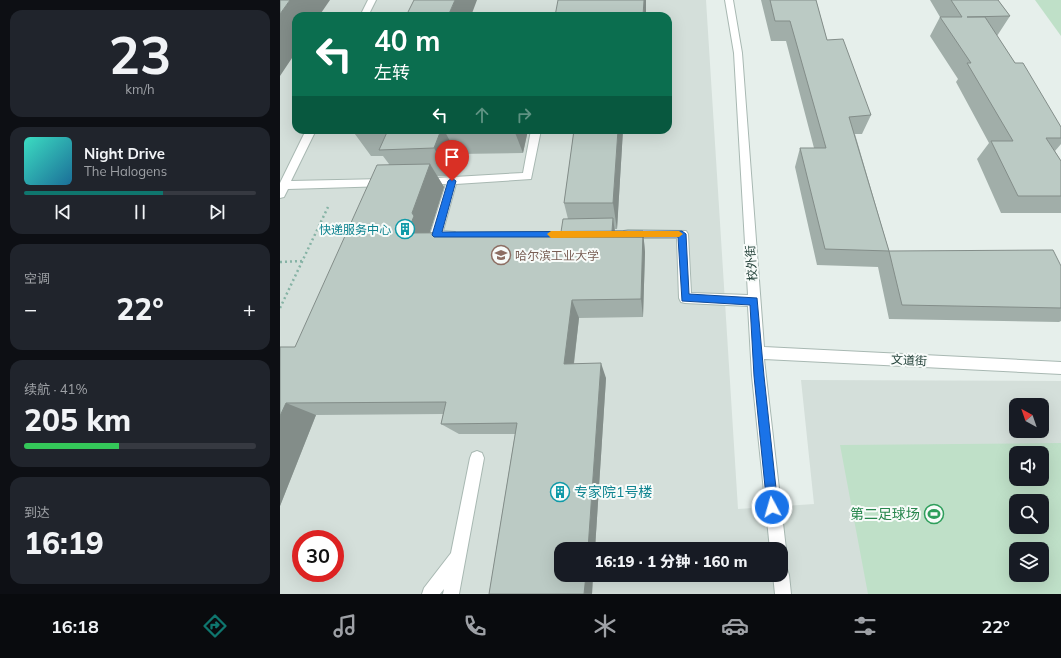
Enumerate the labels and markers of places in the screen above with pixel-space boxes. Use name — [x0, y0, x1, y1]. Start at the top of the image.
pin — [435, 140, 469, 181]
building icon: 快递服务中心 — [394, 218, 416, 240]
place label: 快递服务中心 — [319, 222, 391, 237]
school or university icon: 哈尔滨工业大学 — [490, 244, 512, 266]
place label: 哈尔滨工业大学 — [515, 248, 599, 263]
building icon: 专家院1号楼 — [549, 481, 571, 503]
place label: 专家院1号楼 — [574, 483, 652, 501]
sports icon: 第二足球场 — [923, 503, 945, 525]
place label: 第二足球场 — [850, 505, 920, 523]

